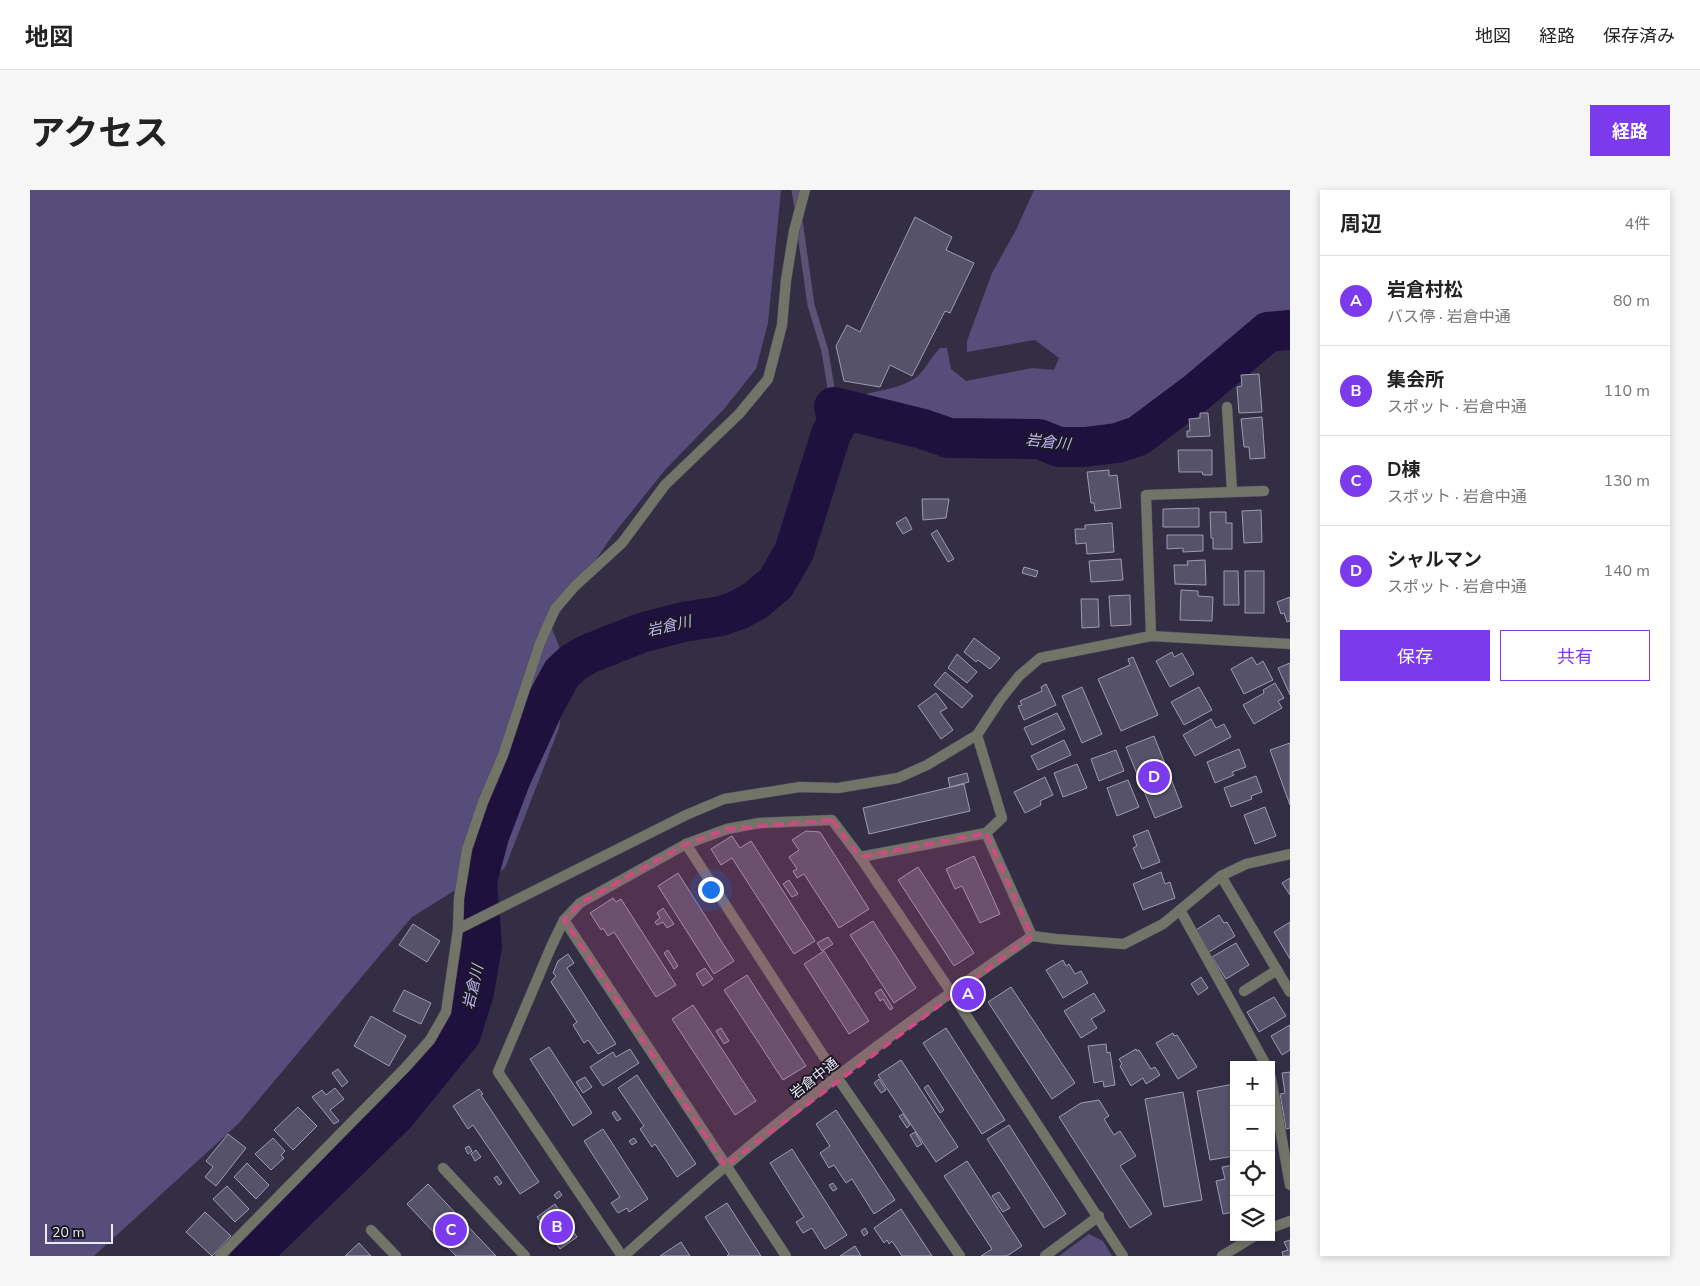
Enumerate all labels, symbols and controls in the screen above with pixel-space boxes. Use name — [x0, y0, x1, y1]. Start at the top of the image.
text: 地図 — [25, 21, 73, 53]
text: 地図 — [1475, 24, 1511, 48]
text: 経路 — [1539, 24, 1575, 48]
text: 保存済み — [1603, 24, 1675, 48]
button: 経路 — [1590, 105, 1670, 156]
text: アクセス — [30, 110, 168, 157]
text: 周辺 — [1340, 210, 1382, 238]
text: 4件 — [1624, 213, 1650, 235]
text: 岩倉村松 — [1387, 277, 1463, 303]
text: A — [1350, 290, 1362, 312]
text: 80 m — [1613, 290, 1650, 312]
text: バス停 · 岩倉中通 — [1387, 306, 1511, 328]
text: 集会所 — [1387, 367, 1444, 393]
text: B — [1350, 380, 1362, 402]
text: 110 m — [1603, 380, 1650, 402]
text: スポット · 岩倉中通 — [1387, 396, 1527, 418]
water label: 岩倉川 — [1025, 430, 1073, 455]
text: D棟 — [1387, 457, 1420, 483]
text: C — [1351, 470, 1361, 492]
text: 130 m — [1603, 470, 1650, 492]
text: スポット · 岩倉中通 — [1387, 486, 1527, 508]
text: シャルマン — [1387, 547, 1482, 573]
text: D — [1350, 560, 1362, 582]
text: 140 m — [1603, 560, 1650, 582]
text: スポット · 岩倉中通 — [1387, 576, 1527, 598]
water label: 岩倉川 — [645, 611, 695, 641]
button: 保存 — [1340, 630, 1490, 681]
button: 共有 — [1500, 630, 1650, 681]
pin: D — [1138, 758, 1170, 796]
your location — [698, 877, 724, 903]
water label: 岩倉川 — [458, 961, 488, 1011]
pin: A — [952, 975, 984, 1013]
street label: 岩倉中通 — [786, 1054, 842, 1103]
map controls — [1230, 1061, 1275, 1241]
button: + — [1230, 1061, 1275, 1106]
button: − — [1230, 1106, 1275, 1151]
button: locate — [1230, 1151, 1275, 1196]
button: layers — [1230, 1196, 1275, 1241]
pin: B — [541, 1208, 573, 1246]
pin: C — [435, 1211, 467, 1249]
scale bar — [45, 1221, 112, 1244]
text: 20 m — [52, 1223, 84, 1242]

